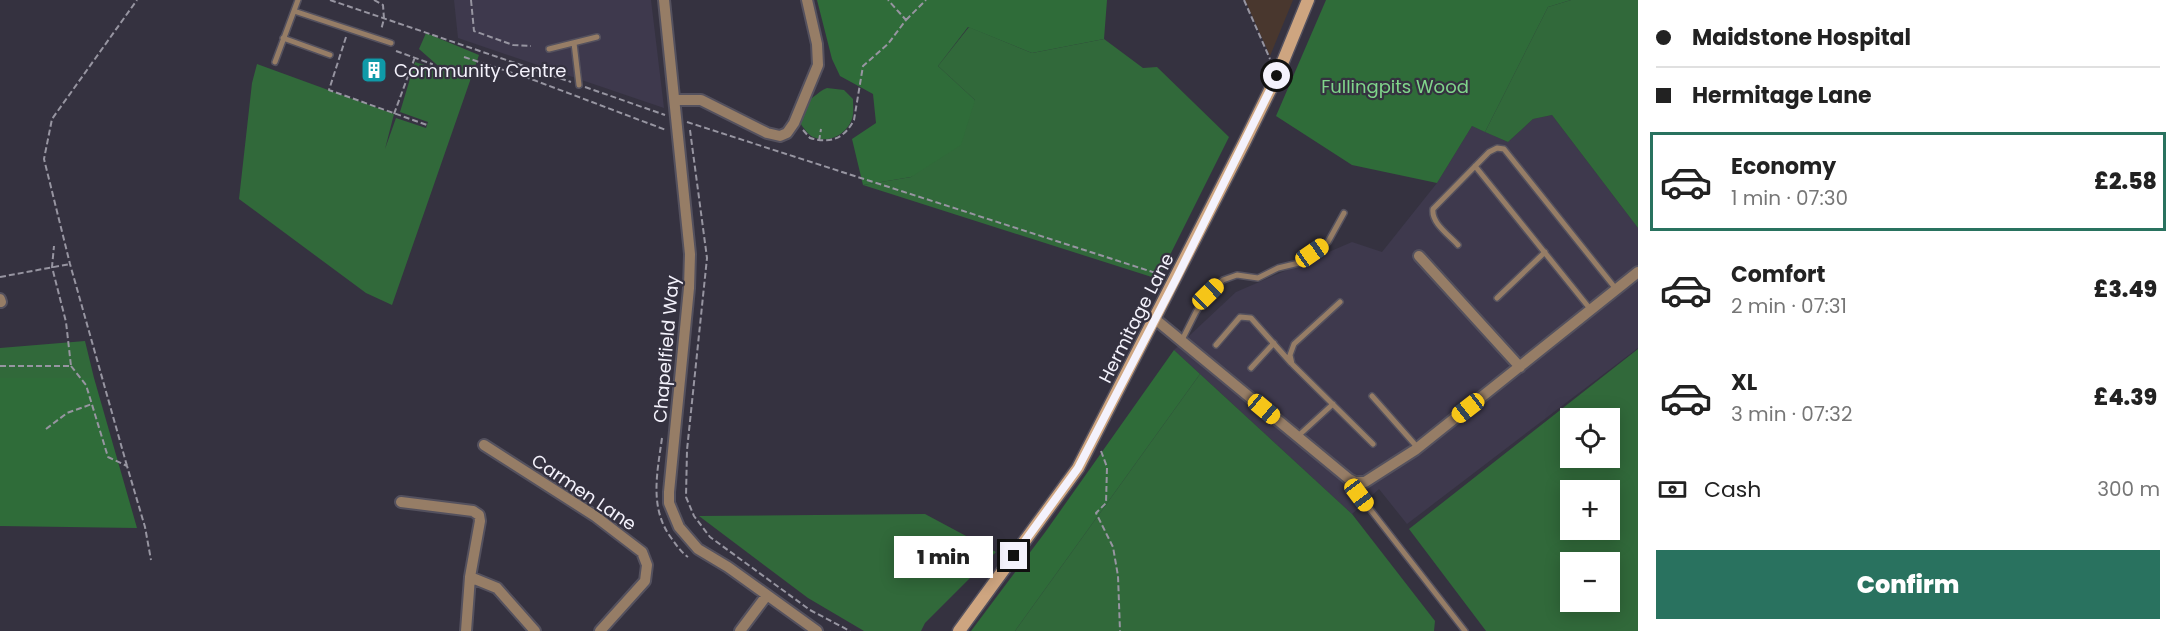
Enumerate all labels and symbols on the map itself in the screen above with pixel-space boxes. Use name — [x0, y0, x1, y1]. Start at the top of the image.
building icon: Community Centre — [359, 55, 389, 85]
place label: Community Centre — [394, 58, 566, 83]
route start — [1263, 62, 1290, 89]
park label: Fullingpits Wood — [1321, 74, 1469, 99]
car — [1292, 235, 1332, 271]
street label: Hermitage Lane — [1092, 249, 1180, 387]
street label: Chapelfield Way — [647, 274, 685, 424]
car — [1189, 275, 1227, 313]
car — [1448, 390, 1488, 426]
car — [1244, 391, 1284, 427]
street label: Carmen Lane — [527, 448, 641, 536]
car — [1341, 475, 1377, 515]
callout: 1 min — [894, 535, 993, 577]
route end — [1000, 542, 1027, 569]

